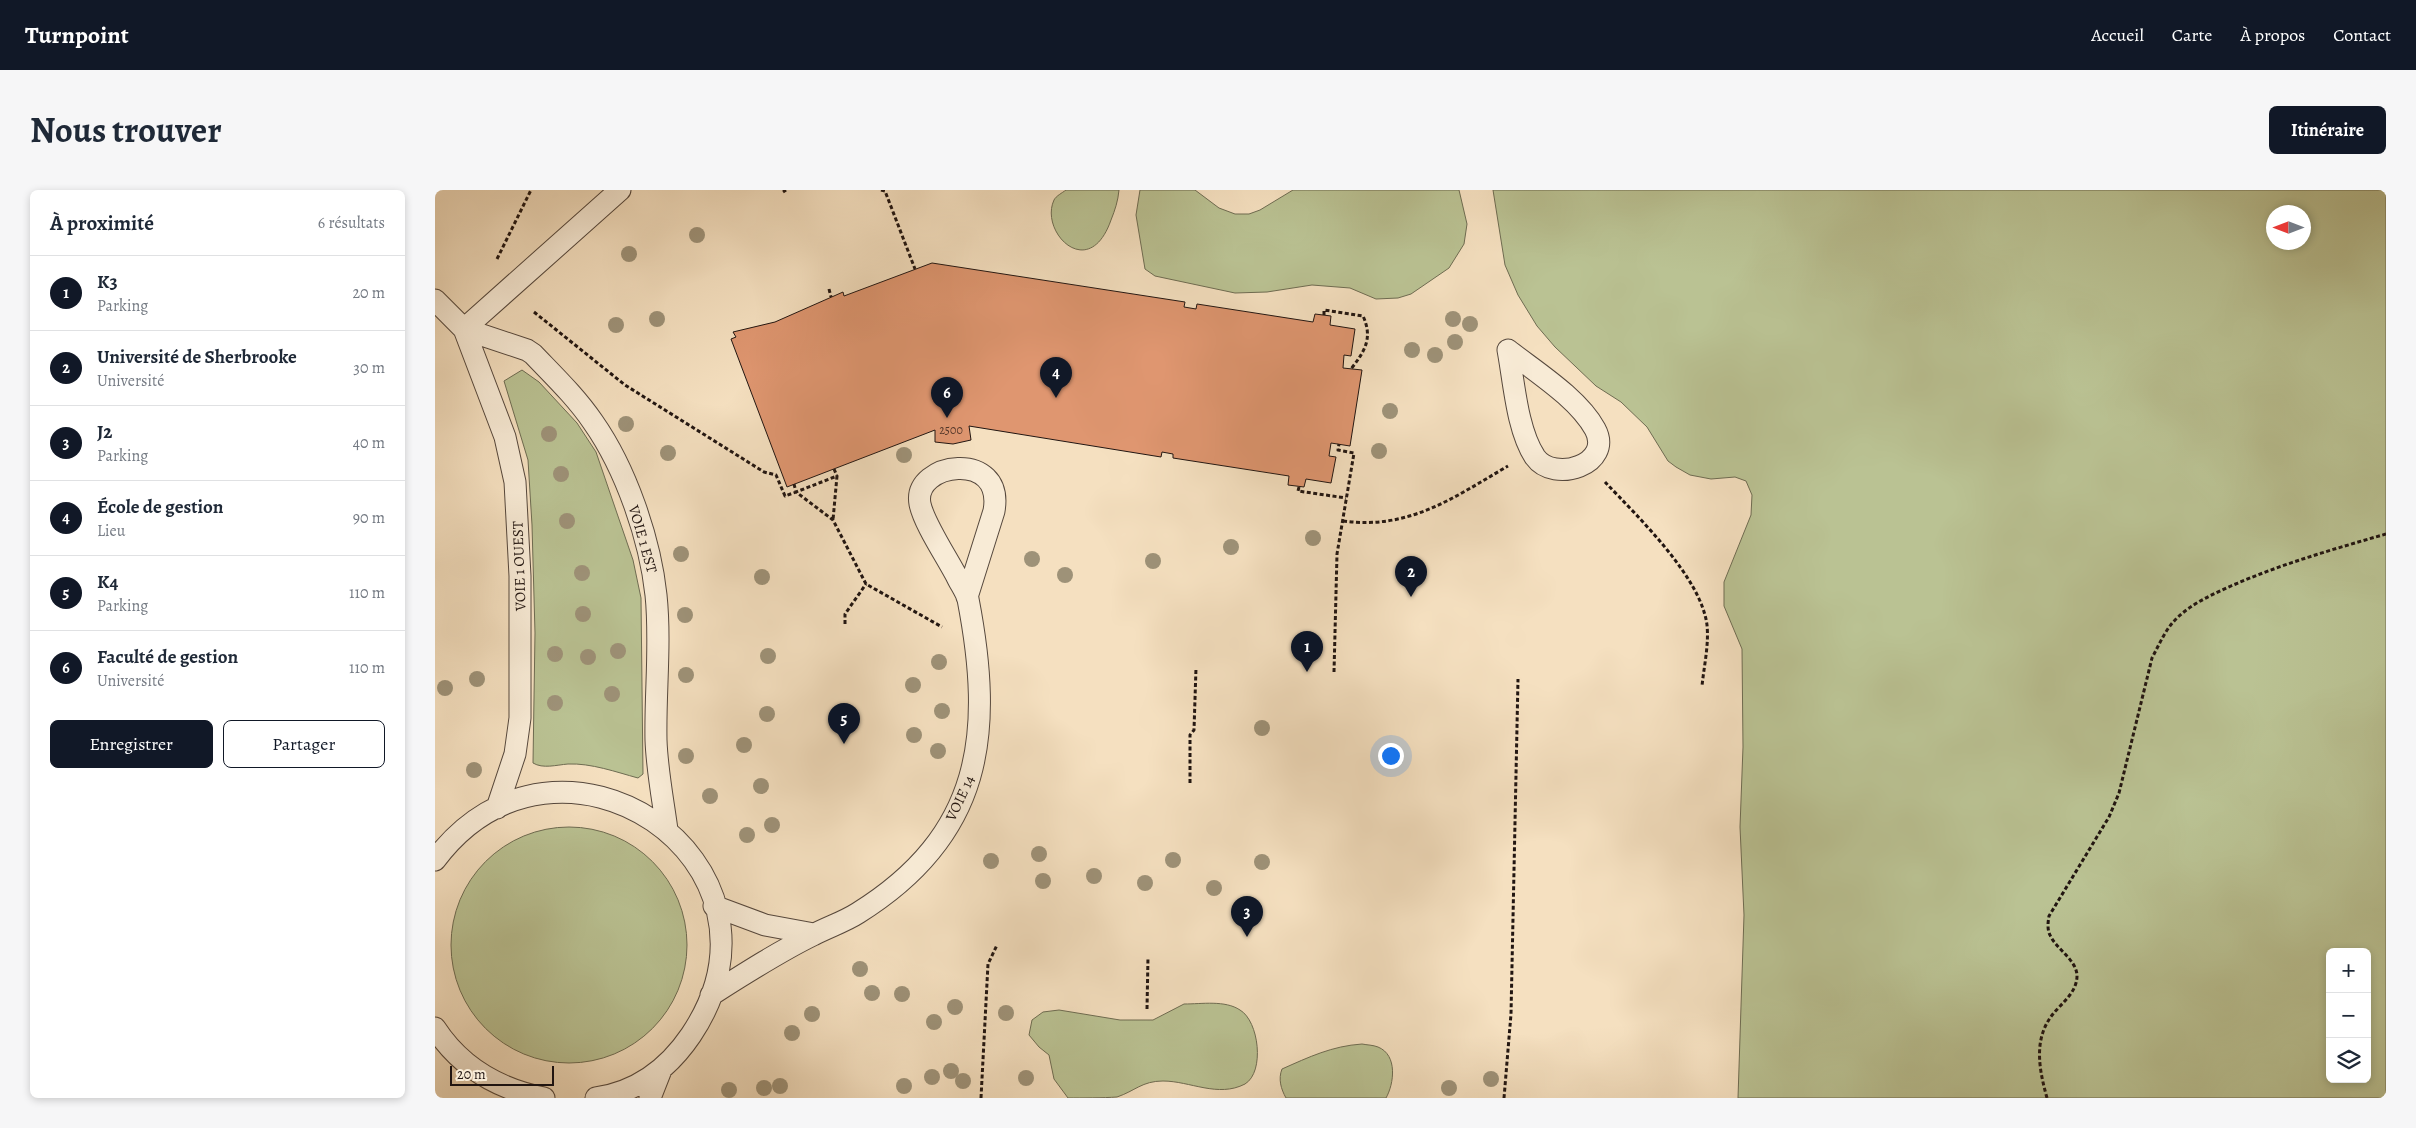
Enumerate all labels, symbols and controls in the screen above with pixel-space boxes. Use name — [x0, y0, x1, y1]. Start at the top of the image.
text: Turnpoint — [25, 19, 129, 51]
text: Accueil — [2091, 23, 2144, 47]
text: Carte — [2172, 23, 2212, 47]
text: À propos — [2240, 23, 2305, 47]
text: Contact — [2333, 23, 2391, 47]
text: Nous trouver — [30, 106, 222, 154]
button: Itinéraire — [2269, 106, 2386, 154]
north arrow — [2266, 205, 2311, 250]
text: À proximité — [50, 209, 154, 237]
text: 6 résultats — [318, 212, 385, 234]
text: K3 — [97, 269, 118, 295]
text: 1 — [63, 282, 69, 304]
text: 20 m — [352, 282, 385, 304]
text: Parking — [97, 295, 148, 317]
text: Université de Sherbrooke — [97, 344, 297, 370]
text: 2 — [62, 357, 70, 379]
text: 30 m — [353, 357, 385, 379]
pin: 4 — [1040, 357, 1072, 398]
text: Université — [97, 370, 164, 392]
pin: 6 — [931, 377, 963, 418]
text: J2 — [97, 419, 113, 445]
house number: 2500 — [939, 422, 963, 438]
text: 3 — [63, 432, 69, 454]
text: 40 m — [353, 432, 385, 454]
text: Parking — [97, 445, 148, 467]
text: École de gestion — [97, 494, 224, 520]
street label: VOIE 1 EST — [624, 502, 662, 576]
text: 4 — [62, 507, 70, 529]
text: 90 m — [353, 507, 385, 529]
text: Lieu — [97, 520, 125, 542]
street label: VOIE 1 OUEST — [507, 520, 531, 612]
pin: 2 — [1395, 556, 1427, 597]
text: K4 — [97, 569, 118, 595]
text: 5 — [63, 582, 69, 604]
text: 110 m — [349, 582, 385, 604]
text: Parking — [97, 595, 148, 617]
pin: 1 — [1291, 631, 1323, 672]
text: Faculté de gestion — [97, 644, 238, 670]
text: 6 — [62, 657, 70, 679]
text: 110 m — [349, 657, 385, 679]
text: Université — [97, 670, 164, 692]
pin: 5 — [828, 703, 860, 744]
button: Enregistrer — [50, 720, 213, 768]
button: Partager — [223, 720, 385, 768]
your location — [1378, 743, 1404, 769]
street label: VOIE 14 — [940, 772, 979, 825]
pin: 3 — [1231, 896, 1263, 937]
map controls — [2326, 948, 2371, 1083]
button: + — [2326, 948, 2371, 993]
button: − — [2326, 993, 2371, 1038]
button: layers — [2326, 1038, 2371, 1083]
scale bar — [450, 1063, 554, 1086]
text: 20 m — [457, 1065, 486, 1084]

